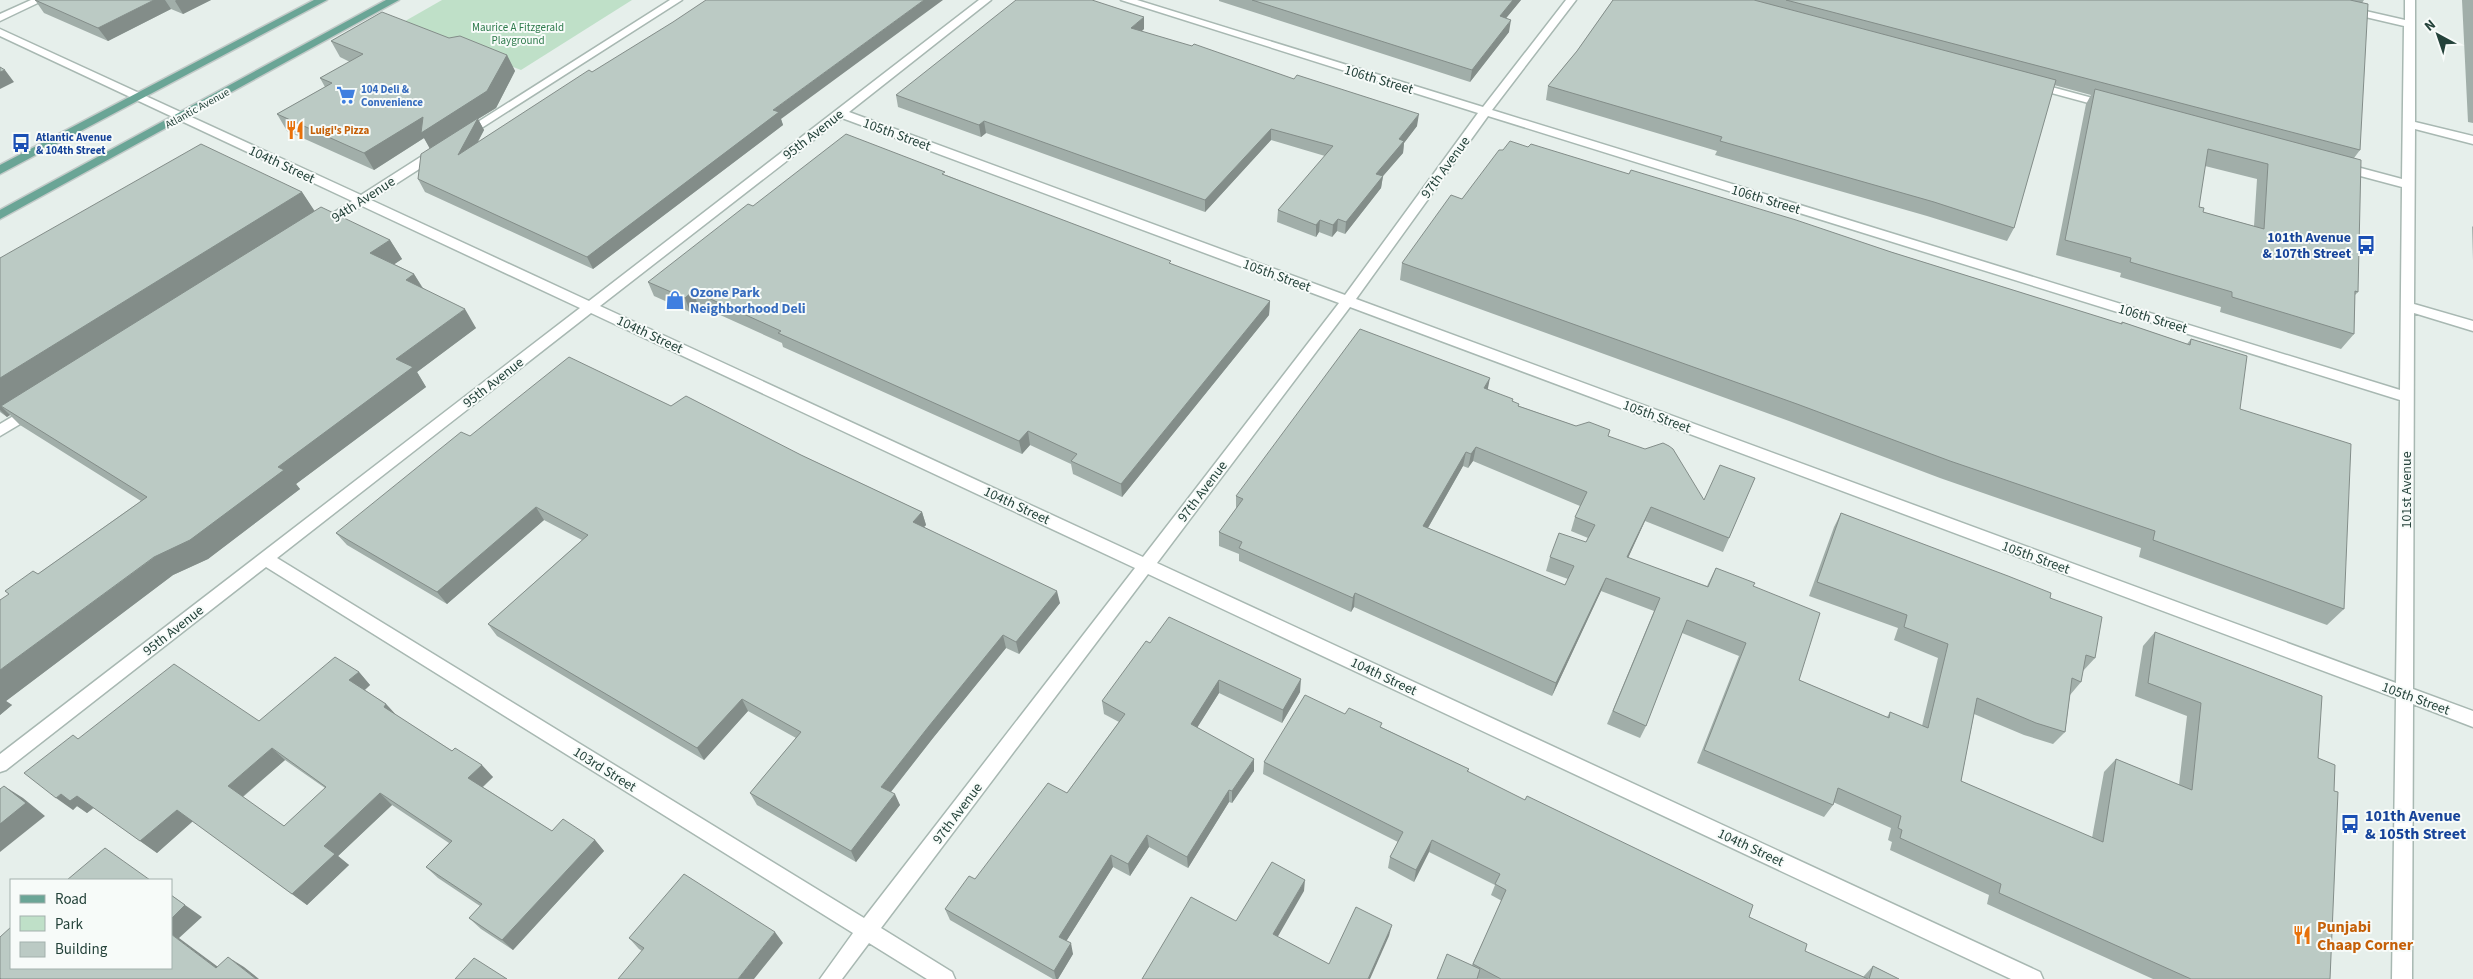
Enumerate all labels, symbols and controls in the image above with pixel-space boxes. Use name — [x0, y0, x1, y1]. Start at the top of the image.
north arrow — [2413, 10, 2463, 60]
text: N — [2420, 15, 2440, 36]
park label: Maurice A Fitzgerald Playground — [472, 20, 564, 48]
street label: 106th Street — [1342, 60, 1416, 100]
place label: 104 Deli & Convenience — [361, 82, 423, 110]
street label: Atlantic Avenue — [162, 84, 233, 132]
supermarket icon: 104 Deli & Convenience — [335, 84, 357, 106]
street label: 95th Avenue — [779, 105, 848, 165]
street label: 105th Street — [860, 113, 934, 157]
restaurant icon: Luigi's Pizza — [284, 119, 306, 141]
place label: Luigi's Pizza — [310, 123, 369, 138]
place label: Atlantic Avenue & 104th Street — [35, 130, 112, 158]
bus stop icon: Atlantic Avenue & 104th Street — [10, 132, 32, 154]
street label: 97th Avenue — [1416, 132, 1475, 203]
street label: 104th Street — [245, 141, 318, 189]
street label: 94th Avenue — [328, 172, 399, 228]
street label: 106th Street — [1729, 180, 1803, 220]
place label: 101th Avenue & 107th Street — [2263, 228, 2352, 264]
bus stop icon: 101th Avenue & 107th Street — [2355, 234, 2377, 256]
street label: 105th Street — [1240, 254, 1314, 298]
place label: Ozone Park Neighborhood Deli — [690, 283, 806, 319]
shop icon: Ozone Park Neighborhood Deli — [664, 289, 686, 311]
street label: 106th Street — [2116, 299, 2190, 339]
street label: 104th Street — [613, 311, 686, 359]
street label: 95th Avenue — [459, 353, 528, 413]
street label: 105th Street — [1620, 395, 1694, 439]
street label: 101st Avenue — [2397, 451, 2417, 529]
street label: 97th Avenue — [1173, 457, 1233, 526]
street label: 104th Street — [980, 482, 1053, 530]
street label: 105th Street — [1999, 536, 2073, 580]
street label: 95th Avenue — [139, 601, 208, 661]
street label: 104th Street — [1347, 653, 1420, 701]
street label: 105th Street — [2379, 677, 2453, 721]
street label: 103rd Street — [569, 742, 640, 797]
street label: 97th Avenue — [928, 779, 988, 848]
place label: 101th Avenue & 105th Street — [2365, 805, 2466, 845]
bus stop icon: 101th Avenue & 105th Street — [2339, 813, 2361, 835]
street label: 104th Street — [1714, 824, 1787, 872]
legend — [10, 879, 172, 969]
text: Road — [55, 889, 87, 910]
text: Park — [55, 914, 84, 935]
place label: Punjabi Chaap Corner — [2317, 916, 2414, 956]
restaurant icon: Punjabi Chaap Corner — [2291, 924, 2313, 946]
text: Building — [55, 939, 108, 960]

